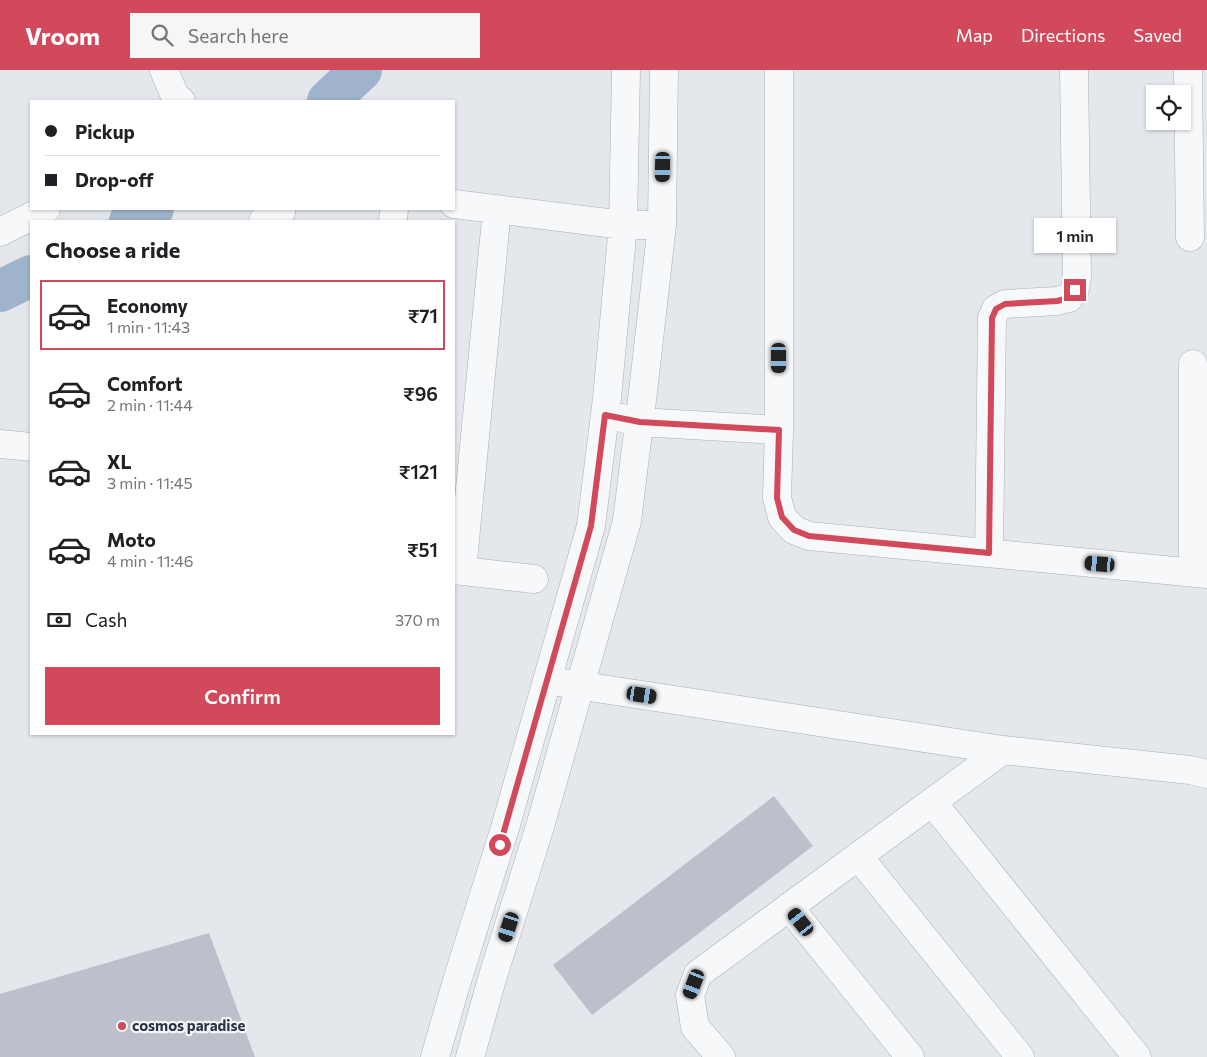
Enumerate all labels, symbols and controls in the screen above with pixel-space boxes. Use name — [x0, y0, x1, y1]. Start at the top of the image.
search box — [130, 13, 480, 58]
text: Vroom — [25, 21, 100, 50]
icon: search — [148, 21, 176, 49]
text: Search here — [188, 24, 289, 47]
text: Map — [956, 24, 993, 46]
text: Directions — [1021, 24, 1105, 46]
text: Saved — [1133, 24, 1182, 46]
map controls — [1146, 85, 1191, 130]
button: locate — [1146, 85, 1191, 130]
text: Pickup — [75, 120, 135, 143]
car — [655, 152, 670, 182]
text: Drop-off — [75, 168, 154, 191]
callout: 1 min — [1034, 218, 1116, 252]
text: 1 min — [1056, 226, 1094, 245]
text: Choose a ride — [45, 236, 180, 263]
route end — [1064, 279, 1086, 301]
icon: car — [47, 293, 92, 338]
text: Economy — [107, 294, 188, 317]
text: ₹71 — [408, 304, 438, 327]
text: 1 min · 11:43 — [107, 317, 190, 336]
car — [771, 343, 786, 373]
icon: car — [47, 371, 92, 416]
text: Comfort — [107, 372, 183, 395]
text: ₹96 — [403, 382, 438, 405]
text: 2 min · 11:44 — [107, 395, 193, 414]
icon: car — [47, 449, 92, 494]
text: XL — [107, 450, 132, 473]
text: ₹121 — [399, 460, 438, 483]
text: 3 min · 11:45 — [107, 473, 193, 492]
icon: car — [47, 527, 92, 572]
text: Moto — [107, 528, 156, 551]
text: ₹51 — [407, 538, 438, 561]
text: 4 min · 11:46 — [107, 551, 194, 570]
car — [1084, 555, 1115, 573]
icon: cash — [45, 606, 73, 634]
text: Cash — [85, 608, 127, 631]
text: 370 m — [395, 610, 440, 629]
button: Confirm — [45, 667, 440, 725]
car — [626, 685, 657, 705]
route start — [489, 834, 511, 856]
car — [785, 906, 816, 938]
car — [497, 910, 520, 944]
car — [681, 967, 706, 1001]
place label: cosmos paradise — [132, 1016, 245, 1034]
marker: cosmos paradise — [116, 1020, 128, 1032]

